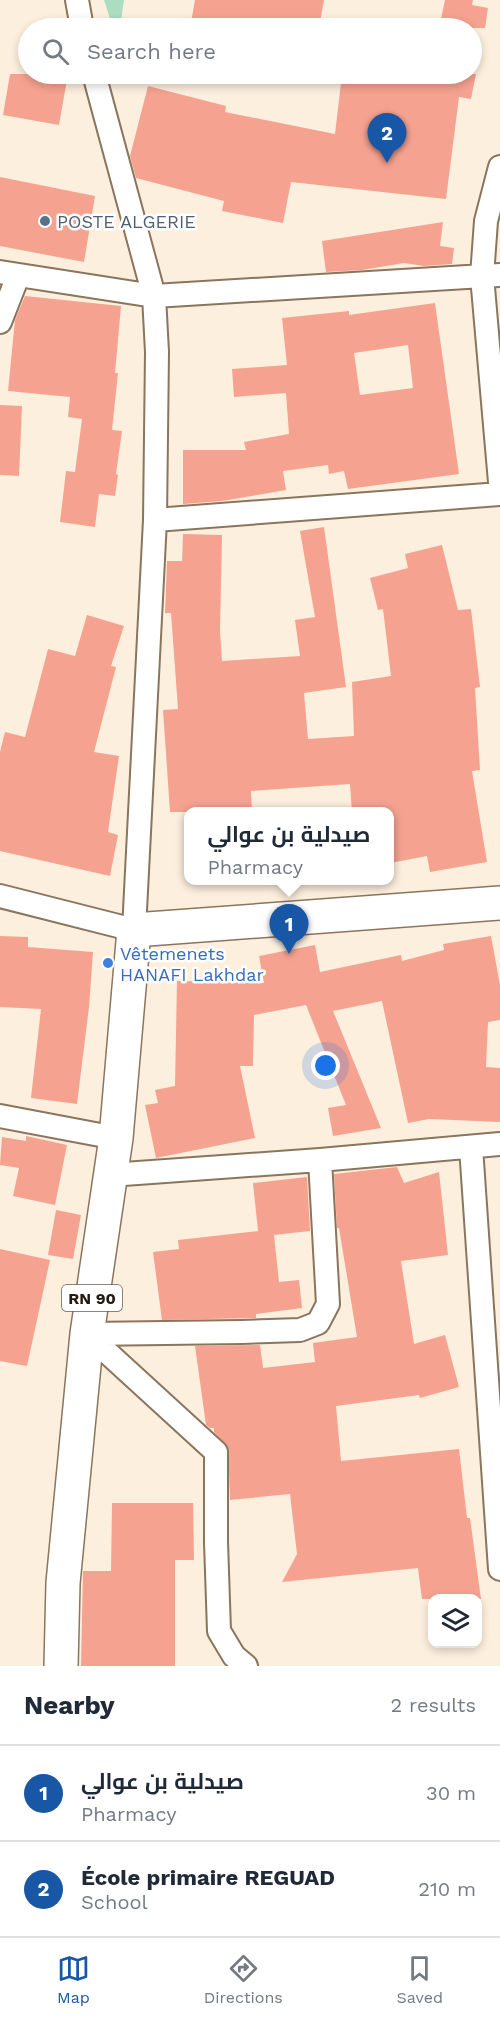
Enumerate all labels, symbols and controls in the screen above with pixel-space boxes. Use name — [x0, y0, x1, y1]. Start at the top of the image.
search box — [18, 18, 482, 84]
icon: search — [39, 35, 72, 68]
text: Search here — [87, 39, 216, 64]
pin: 2 — [368, 114, 406, 163]
place label: POSTE ALGERIE — [57, 211, 196, 232]
marker: POSTE ALGERIE — [38, 214, 52, 228]
popup — [184, 807, 394, 885]
text: صيدلية بن عوالي — [208, 822, 370, 847]
text: Pharmacy — [208, 855, 303, 879]
pin: 1 — [270, 904, 308, 954]
place label: Vêtemenets HANAFI Lakhdar — [120, 943, 264, 985]
marker: Vêtemenets HANAFI Lakhdar — [101, 956, 115, 970]
your location — [311, 1051, 340, 1080]
road number: RN 90 — [62, 1285, 122, 1311]
map controls — [428, 1594, 482, 1648]
button: layers — [428, 1594, 482, 1648]
text: Nearby — [24, 1690, 115, 1720]
text: 2 results — [391, 1693, 476, 1717]
text: صيدلية بن عوالي — [81, 1769, 244, 1794]
text: 1 — [39, 1781, 48, 1805]
text: 30 m — [426, 1781, 476, 1805]
text: Pharmacy — [81, 1802, 177, 1826]
text: École primaire REGUAD — [81, 1865, 335, 1890]
text: 2 — [38, 1877, 49, 1901]
text: 210 m — [418, 1877, 476, 1901]
text: School — [81, 1890, 148, 1914]
tab: Map — [57, 1952, 90, 2007]
tab: Directions — [204, 1952, 283, 2007]
tab: Saved — [397, 1952, 443, 2007]

